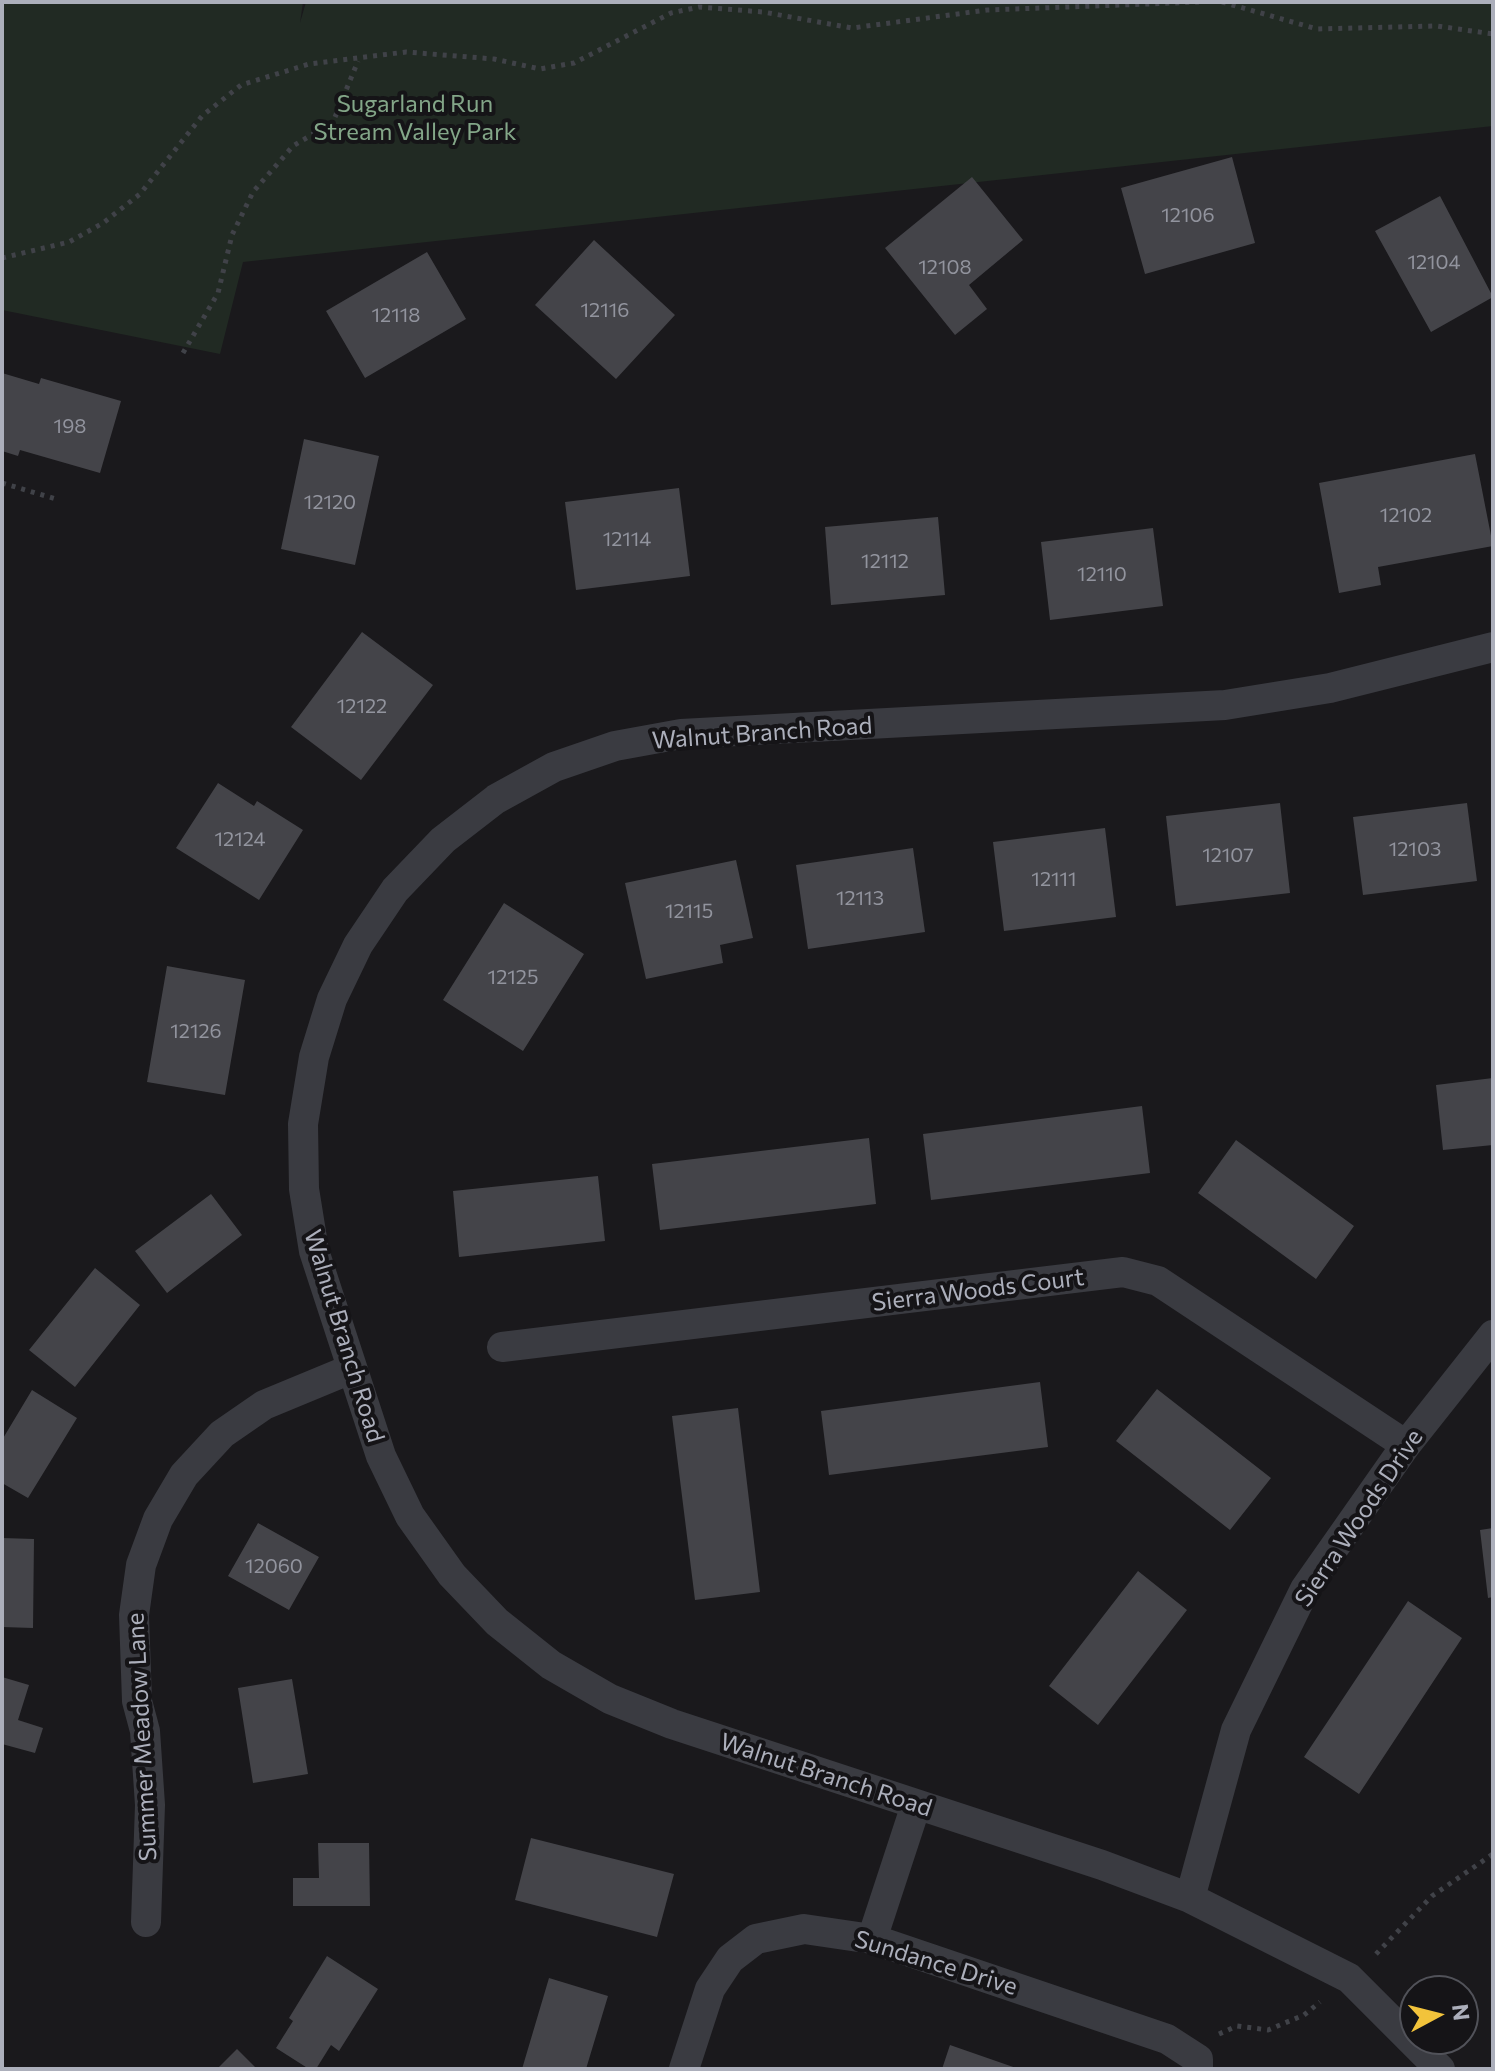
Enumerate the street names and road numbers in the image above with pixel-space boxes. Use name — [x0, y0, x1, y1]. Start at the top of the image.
street label: Walnut Branch Road — [651, 711, 873, 755]
street label: Walnut Branch Road — [298, 1226, 390, 1446]
street label: Sierra Woods Court — [870, 1263, 1086, 1317]
street label: Sierra Woods Drive — [1289, 1424, 1429, 1612]
street label: Summer Meadow Lane — [121, 1612, 163, 1862]
street label: Walnut Branch Road — [717, 1727, 935, 1823]
street label: Sundance Drive — [851, 1925, 1021, 2001]

